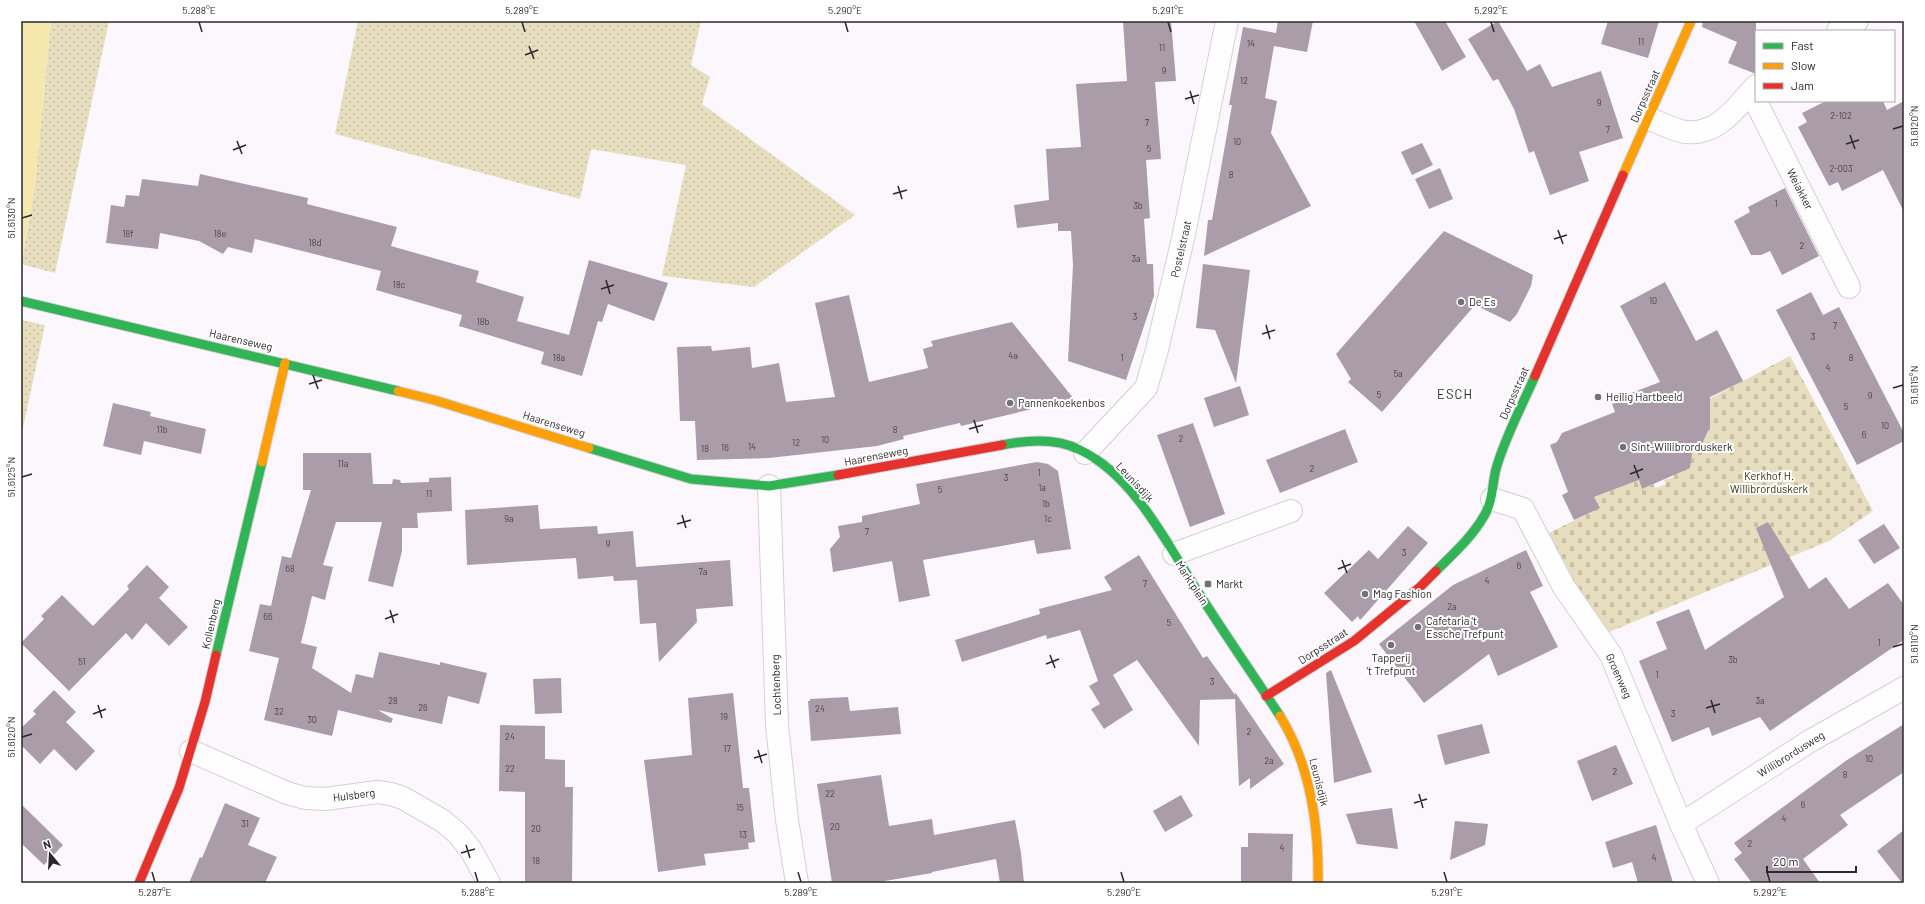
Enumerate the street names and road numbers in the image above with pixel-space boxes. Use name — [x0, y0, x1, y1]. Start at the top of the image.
street label: Dorpsstraat — [1627, 67, 1662, 124]
street label: Weiakker — [1785, 166, 1816, 211]
street label: Postelstraat — [1168, 219, 1193, 279]
street label: Haarenseweg — [208, 326, 274, 353]
street label: Dorpsstraat — [1496, 364, 1531, 421]
street label: Haarenseweg — [521, 408, 587, 439]
street label: Haarenseweg — [843, 443, 909, 468]
street label: Leunisdijk — [1114, 459, 1157, 504]
street label: Marktplein — [1173, 558, 1212, 607]
street label: Kollenberg — [198, 598, 223, 650]
street label: Dorpsstraat — [1296, 625, 1350, 666]
street label: Groenweg — [1604, 651, 1635, 700]
street label: Lochtenberg — [768, 654, 783, 716]
street label: Willibrordusweg — [1755, 728, 1827, 779]
street label: Leunisdijk — [1307, 757, 1332, 808]
street label: Hulsberg — [332, 785, 376, 804]

